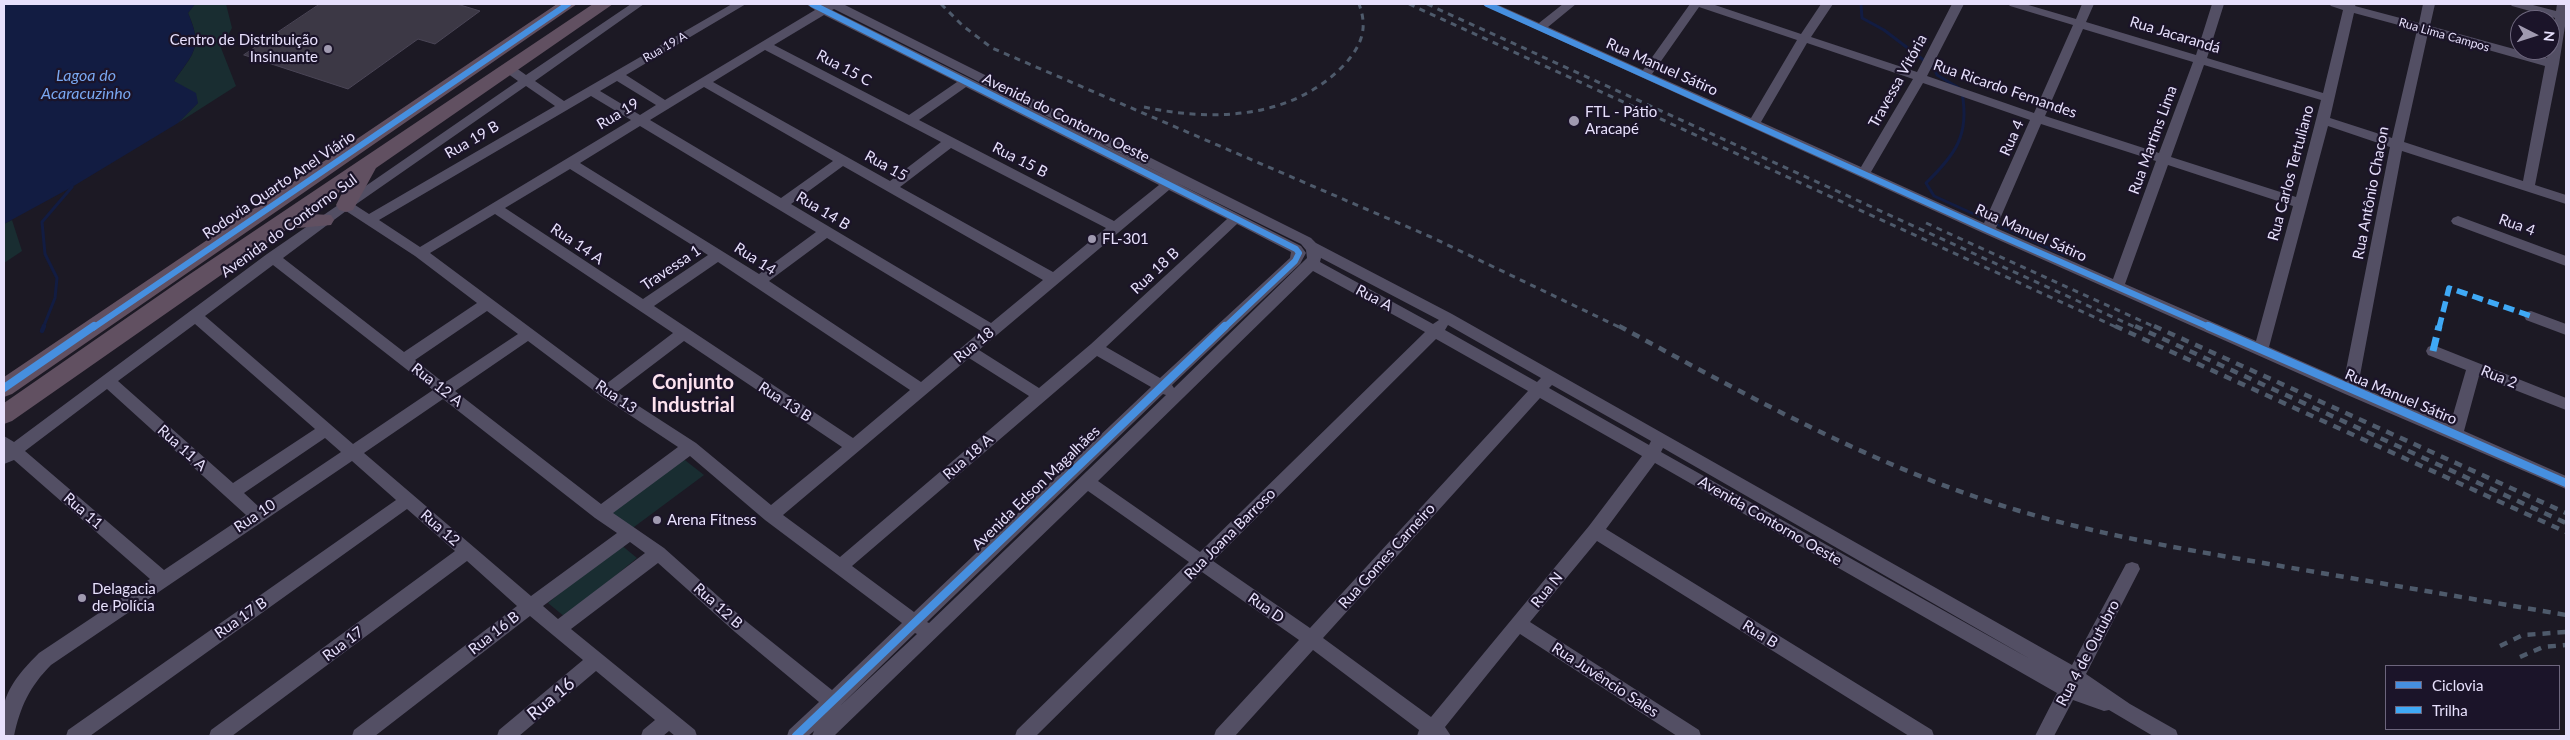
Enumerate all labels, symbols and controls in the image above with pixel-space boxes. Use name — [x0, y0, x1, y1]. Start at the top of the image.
north arrow — [2510, 10, 2560, 60]
street label: Rua Jacarandá — [2127, 13, 2223, 57]
street label: Rua Lima Campos — [2397, 15, 2491, 55]
street label: Rua 19 A — [641, 29, 689, 65]
text: N — [2541, 30, 2558, 42]
place label: Centro de Distribuição Insinuante — [170, 31, 318, 66]
street label: Travessa Vitória — [1865, 31, 1931, 131]
street label: Rua Manuel Sátiro — [1603, 34, 1721, 100]
marker: Centro de Distribuição Insinuante — [322, 43, 334, 55]
street label: Rua 15 C — [813, 46, 875, 90]
street label: Rua Ricardo Fernandes — [1931, 56, 2079, 122]
water label: Lagoa do Acaracuzinho — [41, 66, 131, 104]
street label: Avenida do Contorno Oeste — [980, 70, 1152, 166]
street label: Rua Martins Lima — [2125, 83, 2181, 197]
street label: Rua 19 — [594, 94, 642, 134]
place label: FTL - Pátio Aracapé — [1585, 103, 1657, 138]
street label: Rua Carlos Tertuliano — [2264, 103, 2318, 243]
marker: FTL - Pátio Aracapé — [1567, 114, 1581, 128]
street label: Rua 19 B — [442, 117, 502, 163]
street label: Rua 4 — [1996, 117, 2028, 159]
street label: Rua Antônio Chacon — [2349, 125, 2393, 261]
street label: Rodovia Quarto Anel Viário — [199, 127, 359, 243]
street label: Rua 15 B — [989, 138, 1051, 182]
street label: Rua 15 — [861, 147, 911, 185]
street label: Avenida do Contorno Sul — [217, 171, 361, 281]
street label: Rua 14 B — [793, 188, 853, 234]
street label: Rua Manuel Sátiro — [1972, 200, 2090, 266]
street label: Rua 4 — [2496, 210, 2538, 240]
street label: Rua 14 A — [547, 220, 607, 268]
place label: FL-301 — [1102, 230, 1149, 248]
marker: FL-301 — [1086, 233, 1098, 245]
street label: Rua 14 — [731, 239, 779, 279]
street label: Travessa 1 — [638, 241, 704, 295]
street label: Rua 18 B — [1127, 244, 1183, 298]
street label: Rua A — [1353, 281, 1395, 315]
street label: Rua 18 — [950, 323, 998, 367]
street label: Rua 12 A — [408, 359, 466, 411]
street label: Rua 2 — [2478, 362, 2520, 392]
street label: Rua Manuel Sátiro — [2342, 365, 2460, 429]
district label: Conjunto Industrial — [651, 371, 735, 418]
street label: Rua 13 — [592, 377, 640, 417]
street label: Rua 13 B — [755, 378, 815, 426]
street label: Rua 11 A — [154, 421, 210, 475]
street label: Avenida Edson Magalhães — [968, 422, 1104, 554]
street label: Rua 18 A — [939, 430, 997, 484]
street label: Avenida Contorno Oeste — [1695, 472, 1845, 570]
street label: Rua Joana Barroso — [1181, 485, 1279, 583]
street label: Rua 11 — [60, 489, 106, 533]
street label: Rua 10 — [231, 496, 279, 536]
street label: Rua Gomes Carneiro — [1335, 500, 1439, 612]
street label: Rua 12 — [417, 506, 463, 550]
place label: Arena Fitness — [667, 511, 757, 529]
marker: Arena Fitness — [651, 514, 663, 526]
street label: Rua N — [1527, 569, 1567, 611]
street label: Rua 12 B — [690, 579, 746, 633]
place label: Delagacia de Polícia — [92, 580, 156, 615]
street label: Rua D — [1244, 589, 1288, 627]
marker: Delagacia de Polícia — [76, 592, 88, 604]
street label: Rua 17 B — [211, 594, 271, 642]
street label: Rua 4 de Outubro — [2052, 597, 2124, 709]
street label: Rua 16 B — [465, 608, 523, 658]
street label: Rua B — [1739, 616, 1781, 652]
street label: Rua 17 — [319, 623, 367, 665]
street label: Rua Juvêncio Sales — [1548, 639, 1662, 721]
legend — [2385, 665, 2560, 730]
street label: Rua 16 — [523, 673, 579, 725]
text: Ciclovia — [2432, 676, 2483, 694]
text: Trilha — [2432, 701, 2468, 719]

